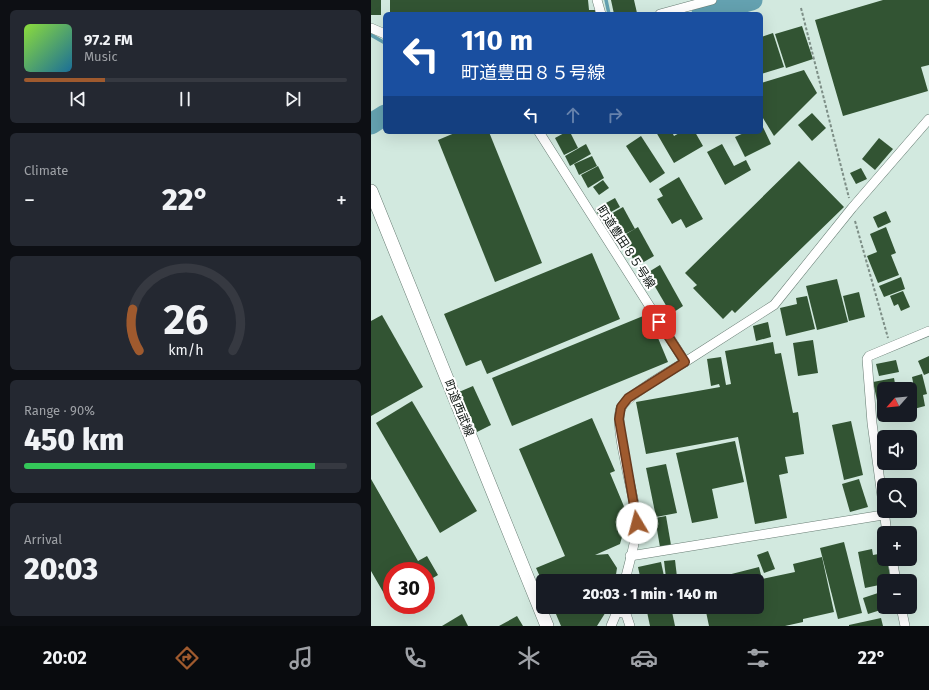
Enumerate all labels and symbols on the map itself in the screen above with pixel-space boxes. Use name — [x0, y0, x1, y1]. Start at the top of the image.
street label: 町道豊田８５号線 — [594, 203, 658, 291]
pin — [642, 305, 676, 339]
street label: 町道西武線 — [441, 378, 477, 438]
north arrow — [877, 382, 917, 422]
position arrow — [616, 502, 658, 544]
speed limit sign: 30 — [383, 562, 435, 614]

